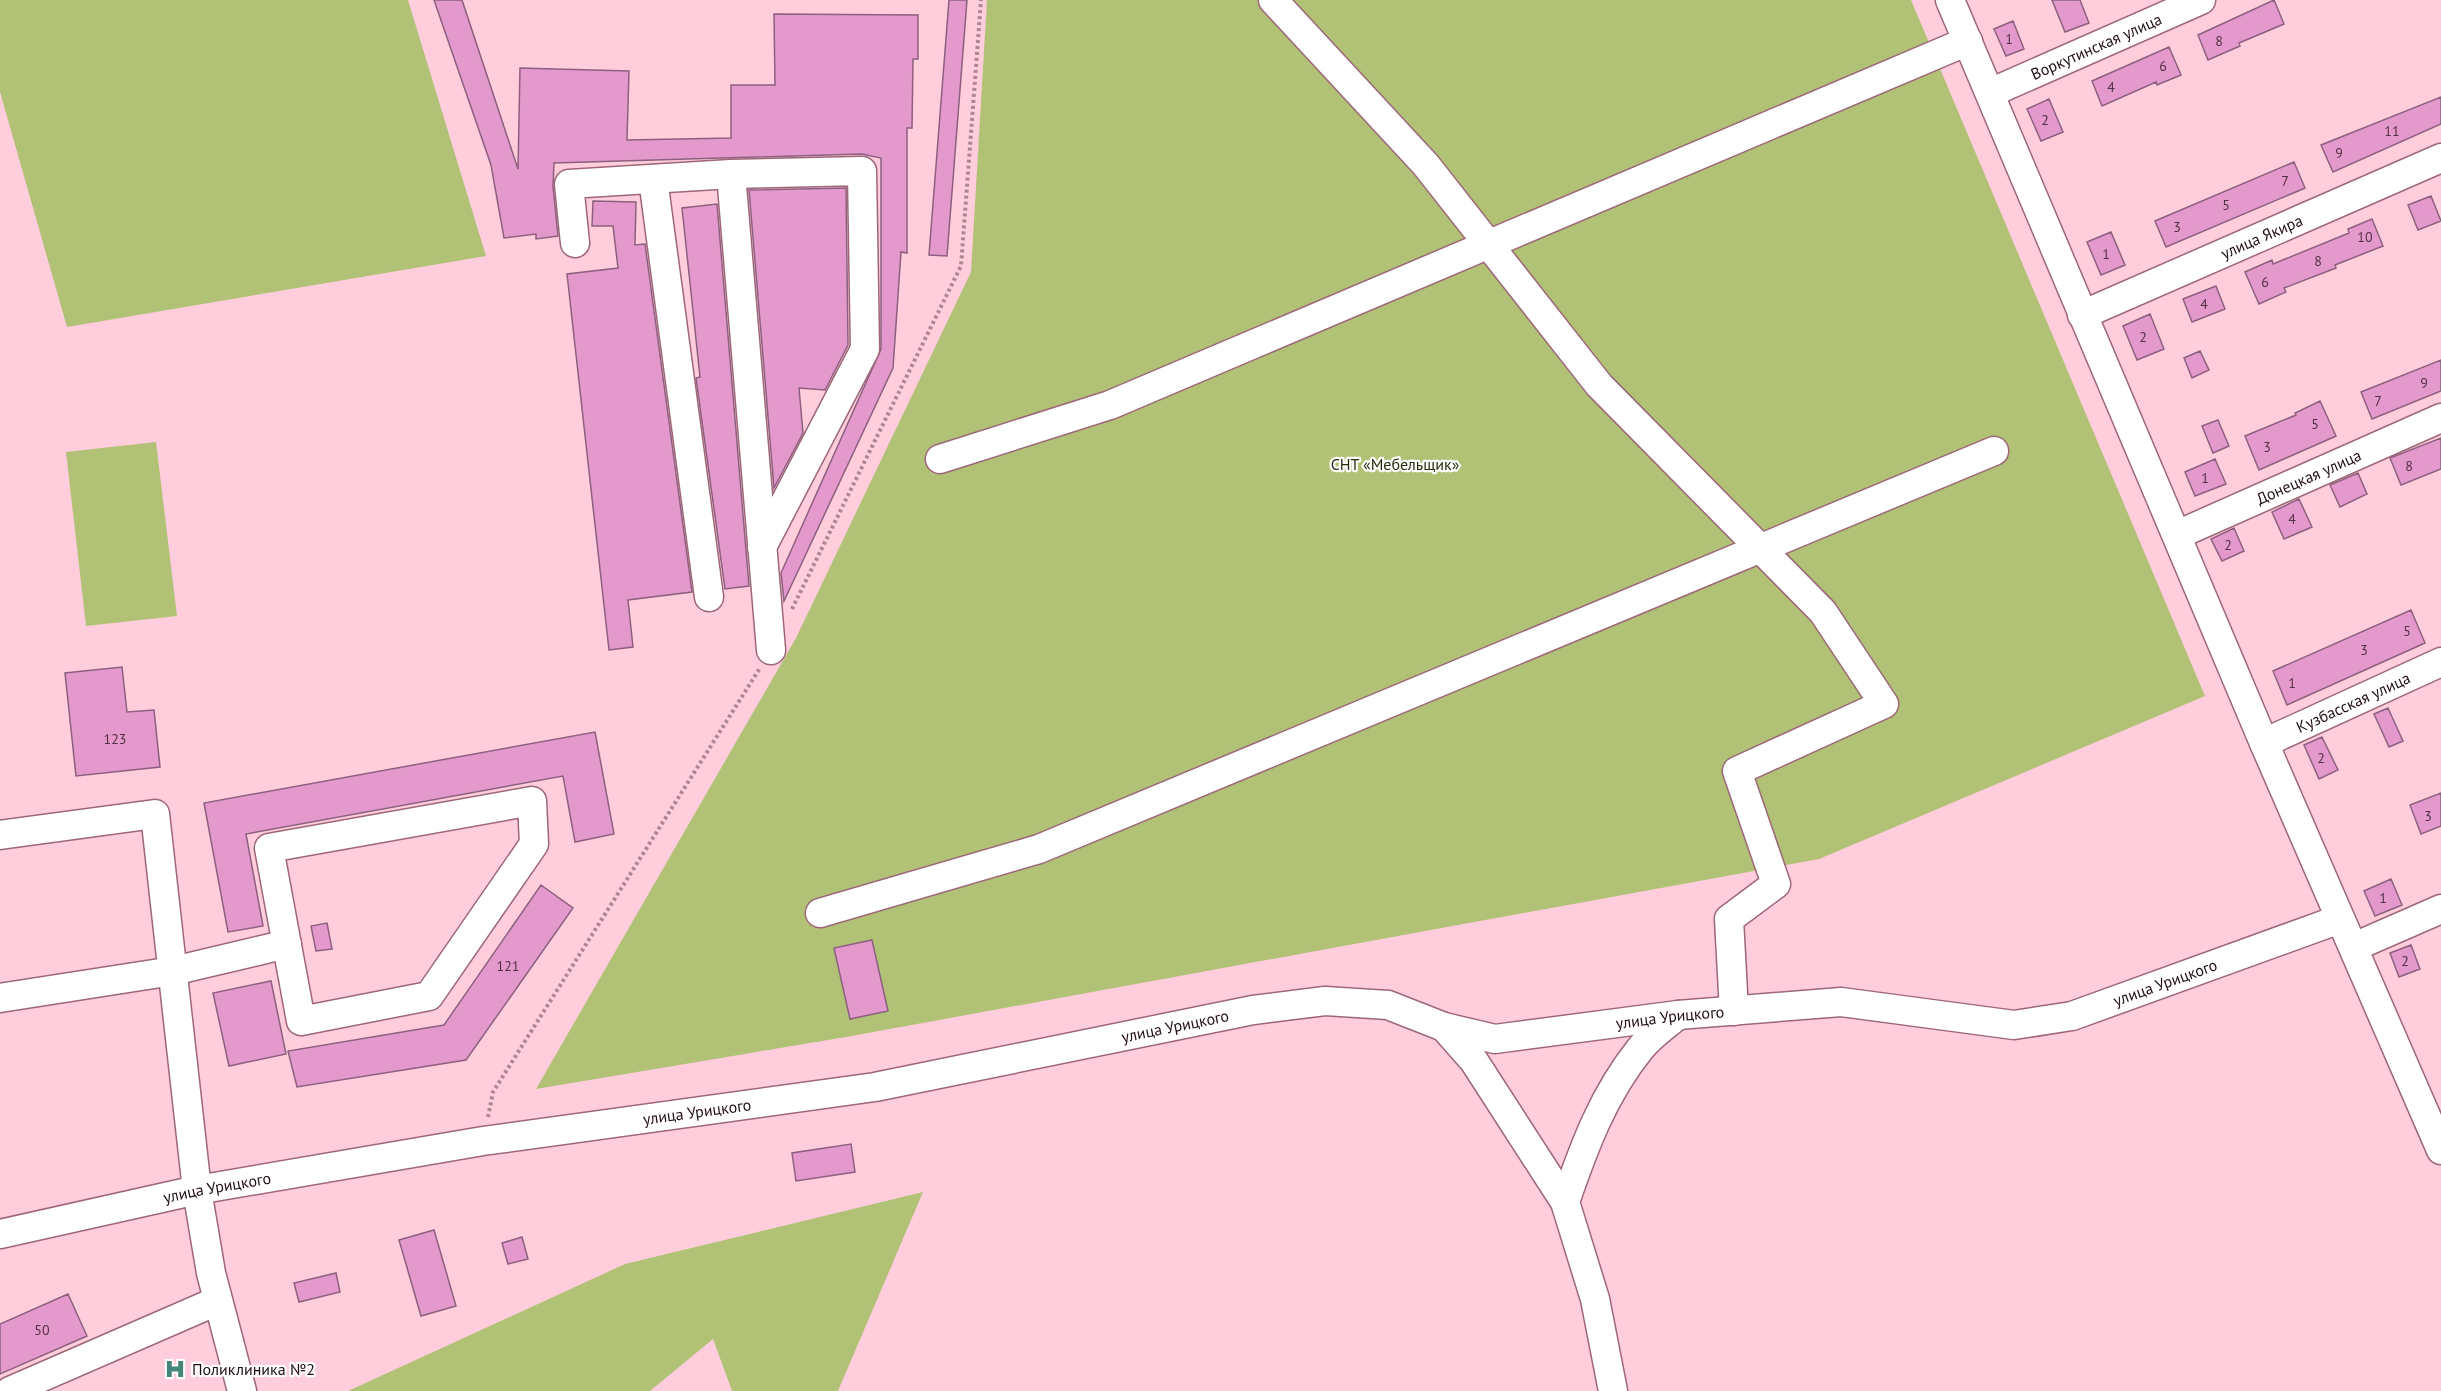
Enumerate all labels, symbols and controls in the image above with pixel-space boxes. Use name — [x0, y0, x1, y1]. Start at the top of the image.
street label: Воркутинская улица — [2028, 9, 2165, 84]
house number: 1 — [2005, 30, 2013, 48]
house number: 8 — [2215, 32, 2223, 50]
house number: 6 — [2159, 57, 2167, 75]
house number: 4 — [2107, 78, 2115, 96]
house number: 2 — [2041, 111, 2049, 129]
house number: 11 — [2384, 122, 2400, 140]
house number: 9 — [2335, 144, 2343, 162]
house number: 7 — [2281, 172, 2289, 190]
house number: 5 — [2222, 196, 2230, 214]
street label: улица Якира — [2218, 210, 2306, 263]
house number: 3 — [2173, 218, 2181, 236]
house number: 10 — [2357, 228, 2373, 246]
house number: 1 — [2102, 245, 2110, 263]
house number: 8 — [2314, 252, 2322, 270]
house number: 6 — [2261, 273, 2269, 291]
house number: 4 — [2200, 295, 2208, 313]
house number: 2 — [2139, 328, 2147, 346]
house number: 9 — [2420, 374, 2428, 392]
house number: 7 — [2374, 392, 2382, 410]
house number: 5 — [2311, 415, 2319, 433]
house number: 3 — [2263, 438, 2271, 456]
street label: Донецкая улица — [2253, 445, 2364, 509]
park label: СНТ «Мебельщик» — [1331, 454, 1460, 474]
house number: 8 — [2405, 457, 2413, 475]
house number: 1 — [2201, 469, 2209, 487]
house number: 4 — [2288, 510, 2296, 528]
house number: 2 — [2224, 536, 2232, 554]
house number: 5 — [2403, 622, 2411, 640]
house number: 3 — [2360, 641, 2368, 659]
street label: Кузбасская улица — [2293, 668, 2413, 737]
house number: 1 — [2288, 674, 2296, 692]
house number: 123 — [104, 730, 126, 748]
house number: 2 — [2317, 749, 2325, 767]
house number: 3 — [2424, 807, 2432, 825]
house number: 1 — [2379, 889, 2387, 907]
house number: 2 — [2401, 952, 2409, 970]
street label: улица Урицкого — [2110, 954, 2220, 1010]
house number: 121 — [497, 957, 519, 975]
street label: улица Урицкого — [1614, 1001, 1725, 1033]
street label: улица Урицкого — [1120, 1005, 1231, 1047]
street label: улица Урицкого — [642, 1094, 752, 1129]
street label: улица Урицкого — [161, 1168, 272, 1207]
house number: 50 — [34, 1321, 50, 1339]
hospital icon: Поликлиника №2 — [163, 1357, 187, 1381]
place label: Поликлиника №2 — [192, 1359, 315, 1379]

